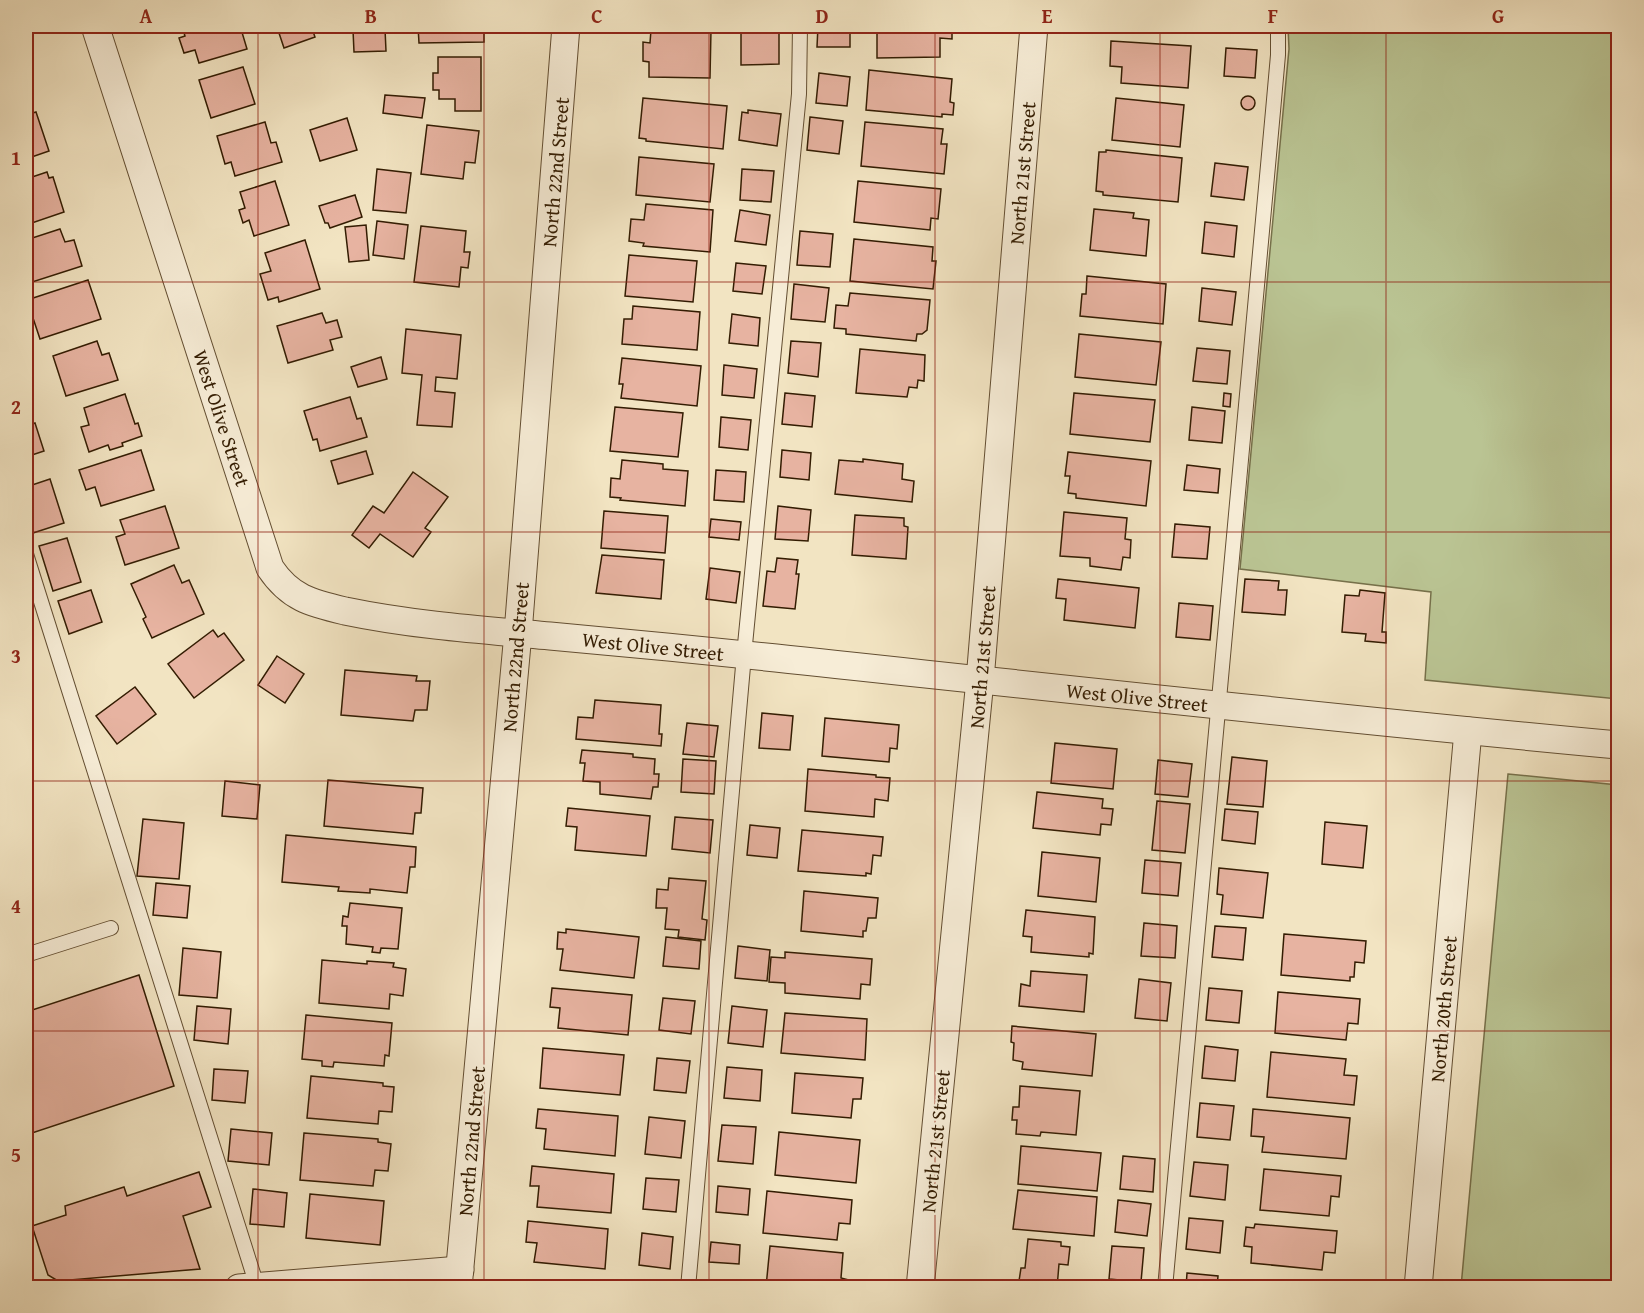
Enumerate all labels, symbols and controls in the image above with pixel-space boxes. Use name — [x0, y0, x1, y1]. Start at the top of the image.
text: A — [140, 1, 153, 30]
text: B — [365, 1, 377, 30]
text: C — [591, 1, 603, 30]
text: D — [815, 1, 829, 30]
text: E — [1042, 1, 1053, 30]
text: F — [1268, 1, 1278, 30]
text: G — [1492, 1, 1504, 30]
street label: North 22nd Street — [534, 96, 576, 248]
street label: North 21st Street — [1001, 100, 1043, 246]
text: 1 — [11, 143, 21, 172]
street label: West Olive Street — [186, 346, 258, 490]
text: 2 — [11, 392, 21, 421]
street label: North 22nd Street — [494, 581, 536, 733]
street label: North 21st Street — [961, 584, 1003, 730]
street label: West Olive Street — [581, 624, 725, 668]
text: 3 — [11, 641, 21, 670]
street label: West Olive Street — [1065, 675, 1209, 719]
text: 4 — [11, 891, 21, 920]
street label: North 20th Street — [1422, 935, 1464, 1083]
street label: North 22nd Street — [450, 1065, 492, 1217]
street label: North 21st Street — [913, 1068, 957, 1214]
text: 5 — [11, 1140, 21, 1169]

